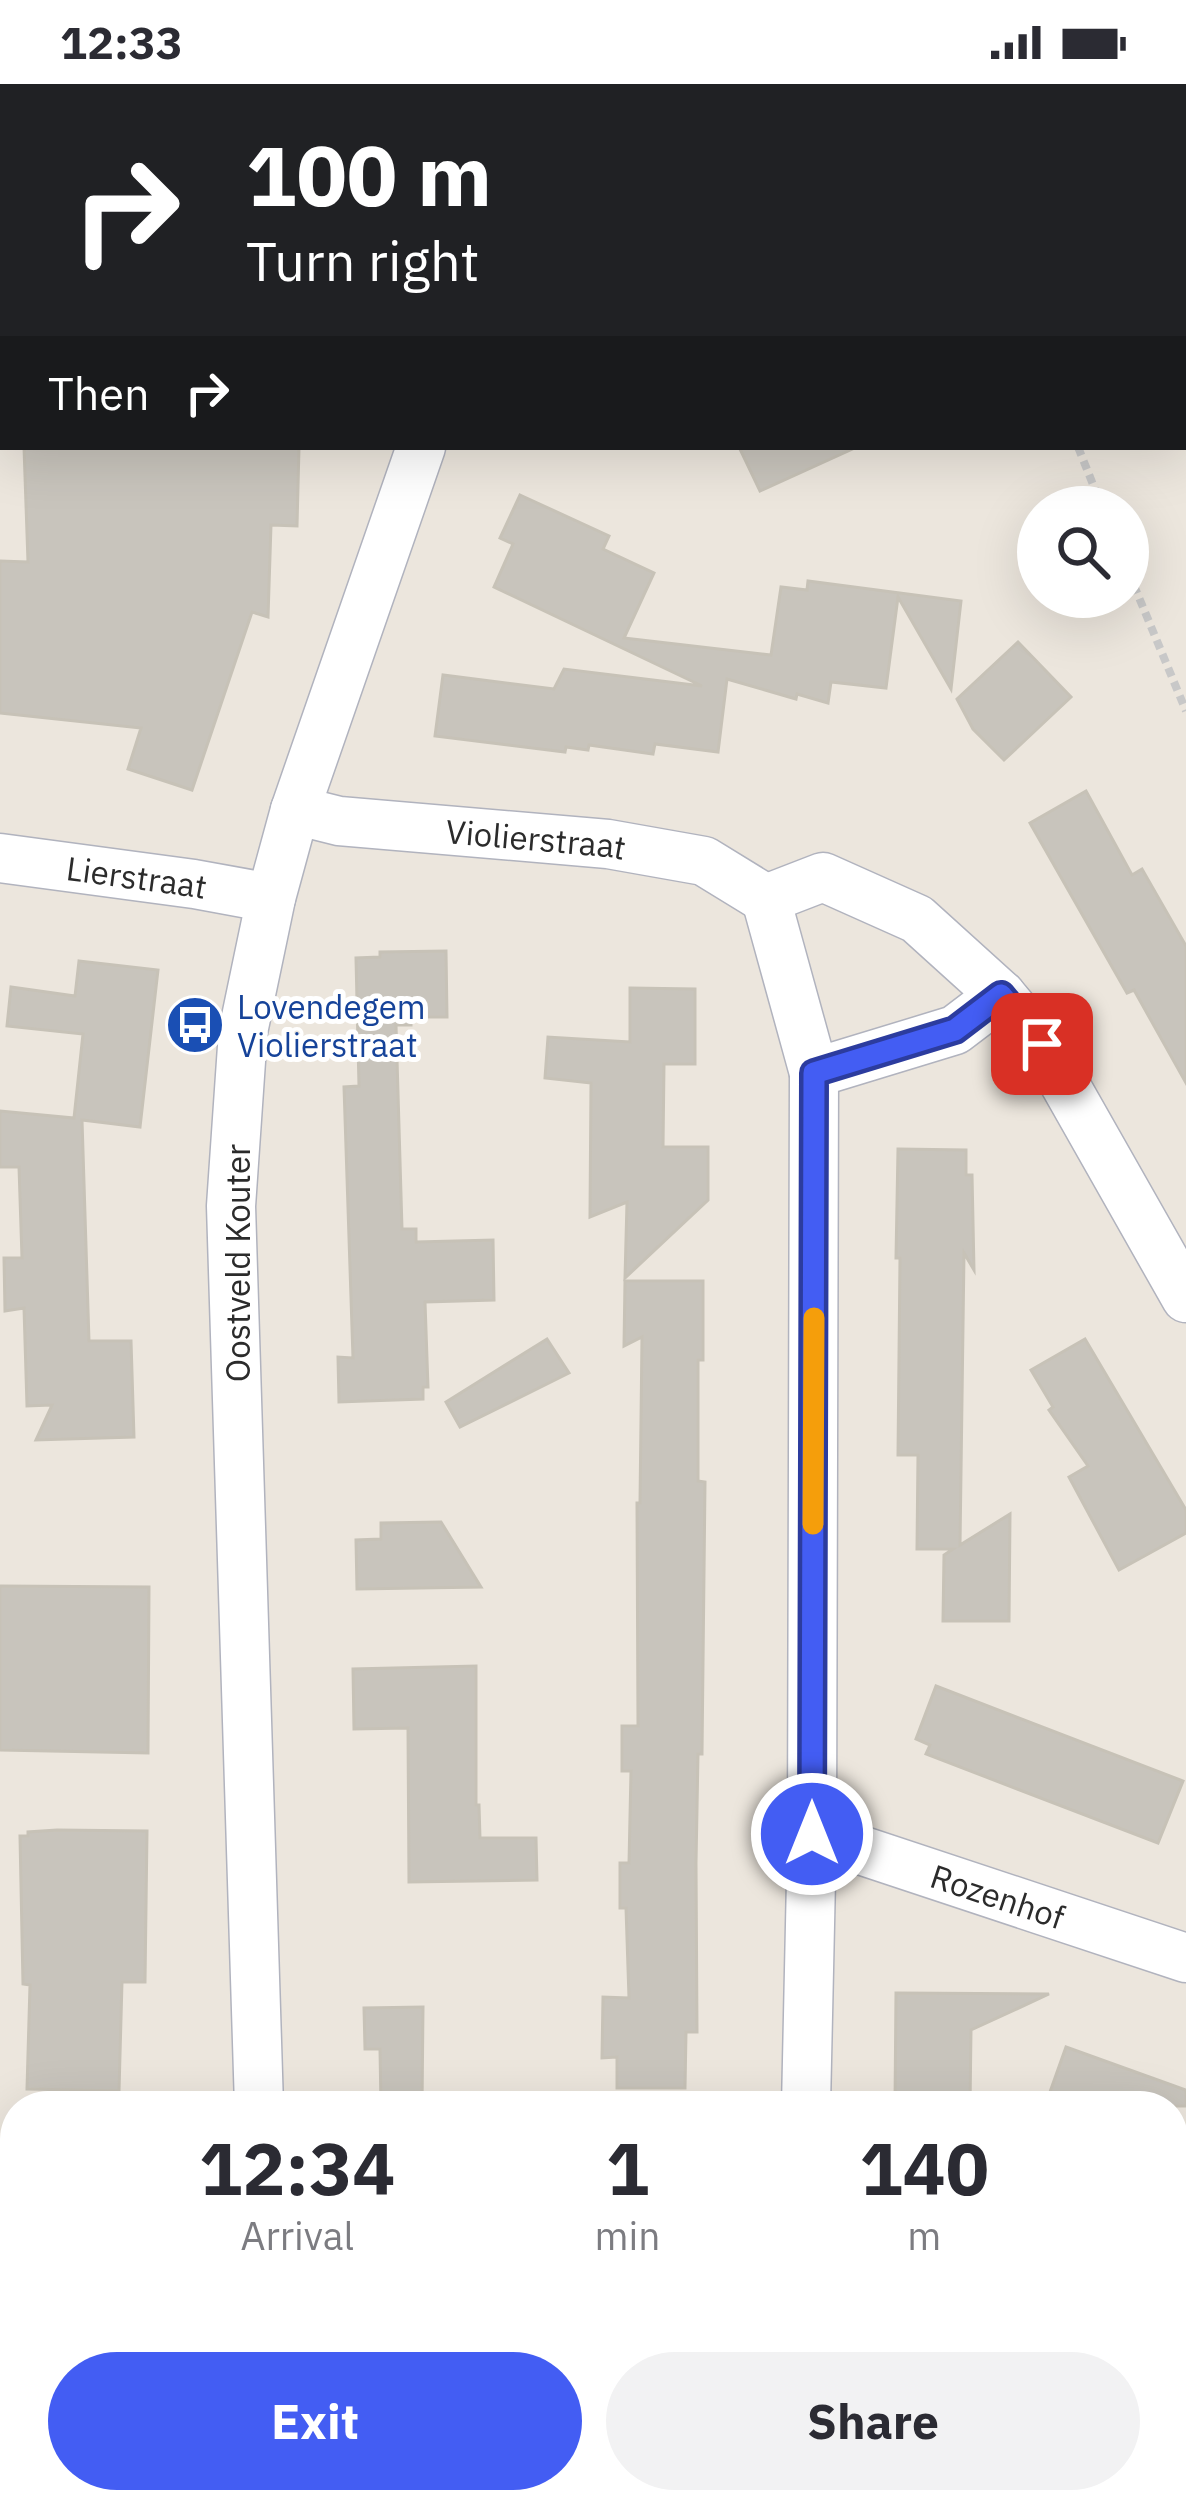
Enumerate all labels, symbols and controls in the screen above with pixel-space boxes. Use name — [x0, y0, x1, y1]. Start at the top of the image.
text: 12:33 — [60, 13, 183, 71]
text: 100 m — [246, 120, 492, 229]
icon: right — [48, 132, 204, 288]
text: Turn right — [246, 226, 480, 296]
icon: right — [174, 360, 240, 426]
text: Then — [48, 364, 150, 422]
map controls — [1017, 486, 1149, 618]
button: search — [1017, 486, 1149, 618]
street label: Violierstraat — [444, 809, 629, 868]
street label: Lierstraat — [64, 846, 211, 907]
place label: Lovendegem Violierstraat — [237, 985, 426, 1066]
pin — [991, 993, 1093, 1095]
bus stop icon: Lovendegem Violierstraat — [164, 994, 226, 1056]
icon: arrive — [1009, 1011, 1075, 1077]
street label: Oostveld Kouter — [216, 1144, 259, 1382]
position arrow — [749, 1771, 875, 1897]
street label: Rozenhof — [925, 1853, 1071, 1938]
text: 12:34 — [199, 2121, 396, 2215]
text: 1 — [606, 2121, 649, 2215]
text: 140 — [859, 2121, 989, 2215]
text: Arrival — [240, 2210, 354, 2261]
text: min — [595, 2210, 660, 2261]
text: m — [907, 2210, 941, 2261]
button: Exit — [48, 2352, 582, 2490]
button: Share — [606, 2352, 1140, 2490]

